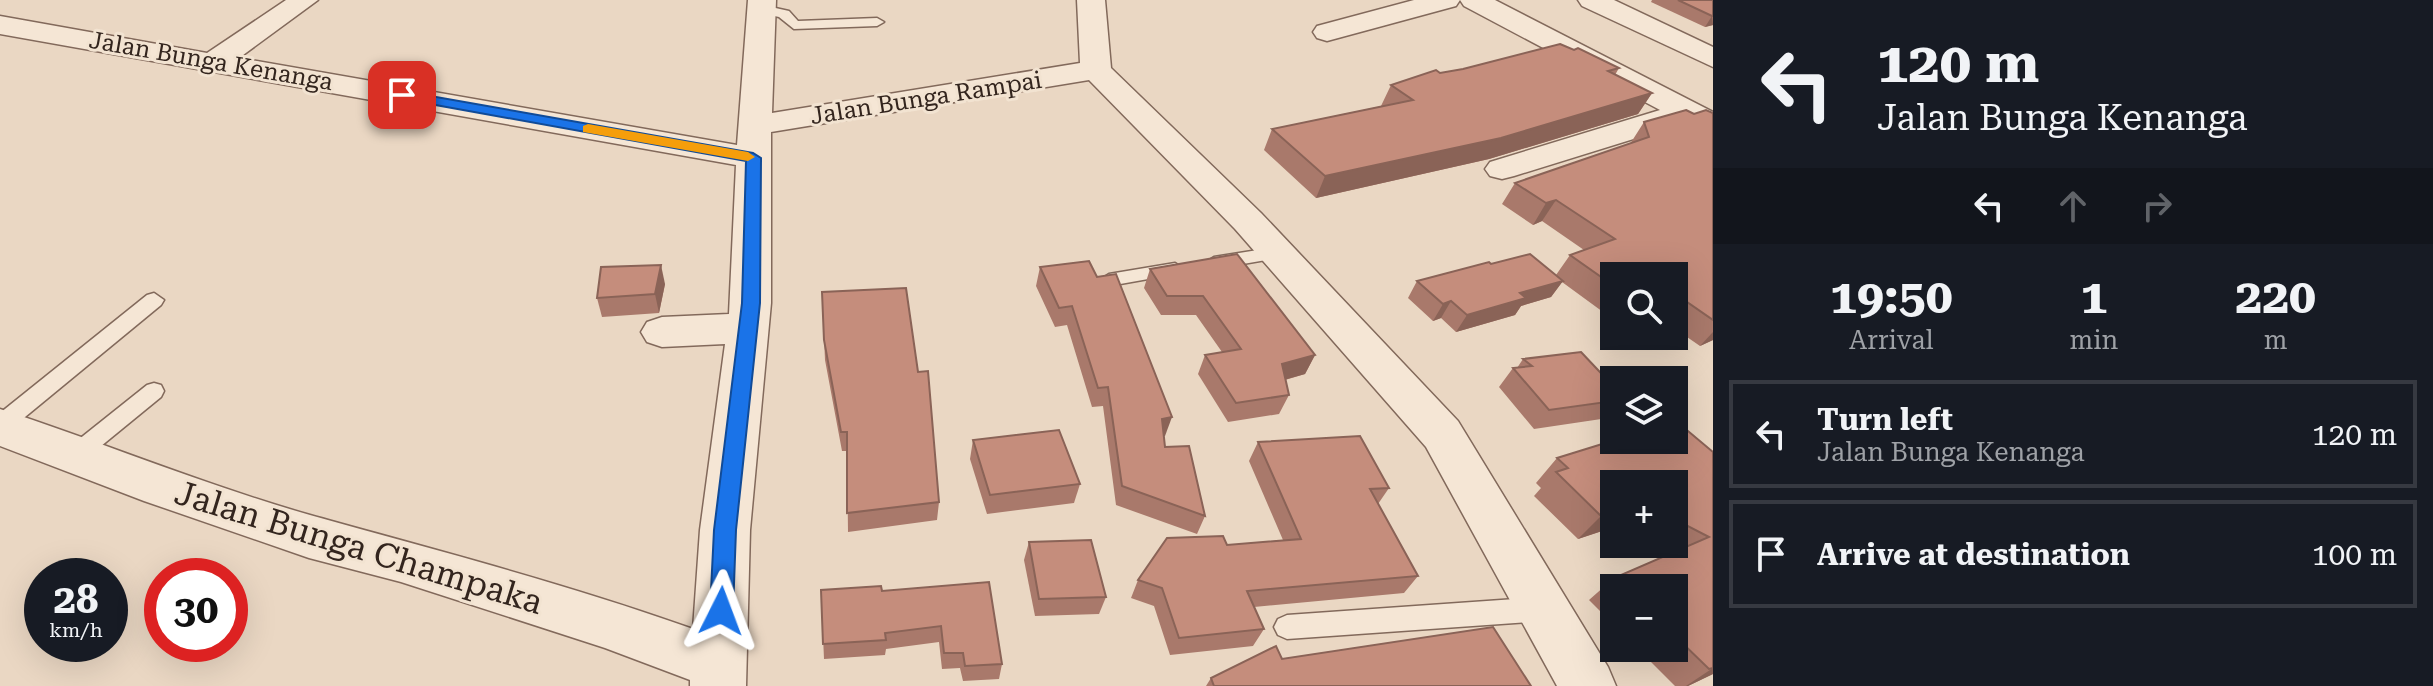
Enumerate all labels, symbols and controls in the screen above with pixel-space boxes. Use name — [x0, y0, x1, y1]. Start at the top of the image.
street label: Jalan Bunga Kenanga — [87, 26, 335, 96]
text: 120 m — [1877, 30, 2039, 96]
icon: left — [1745, 32, 1849, 136]
pin — [368, 61, 436, 129]
street label: Jalan Bunga Rampai — [808, 66, 1044, 130]
icon: arrive — [380, 73, 424, 117]
text: Jalan Bunga Kenanga — [1877, 97, 2247, 139]
icon: left — [1967, 184, 2011, 228]
icon: ahead — [2051, 184, 2095, 228]
icon: right — [2135, 184, 2179, 228]
map controls — [1600, 262, 1688, 662]
button: search — [1600, 262, 1688, 350]
text: 19:50 — [1830, 269, 1953, 325]
text: 1 — [2080, 269, 2107, 325]
text: 220 — [2235, 269, 2316, 325]
text: Arrival — [1849, 325, 1934, 355]
text: min — [2070, 325, 2118, 355]
text: m — [2264, 325, 2288, 355]
button: layers — [1600, 366, 1688, 454]
text: Turn left — [1817, 402, 1953, 437]
icon: left — [1749, 412, 1793, 456]
text: 120 m — [2312, 417, 2397, 452]
text: Jalan Bunga Kenanga — [1817, 437, 2085, 467]
button: + — [1600, 470, 1688, 558]
street label: Jalan Bunga Champaka — [170, 472, 548, 622]
icon: arrive — [1749, 532, 1793, 576]
text: Arrive at destination — [1817, 537, 2130, 572]
text: 100 m — [2312, 537, 2397, 572]
speed limit sign: 30 — [144, 558, 248, 662]
position arrow — [679, 569, 763, 653]
button: − — [1600, 574, 1688, 662]
text: 28 — [54, 576, 98, 623]
text: km/h — [49, 618, 103, 642]

